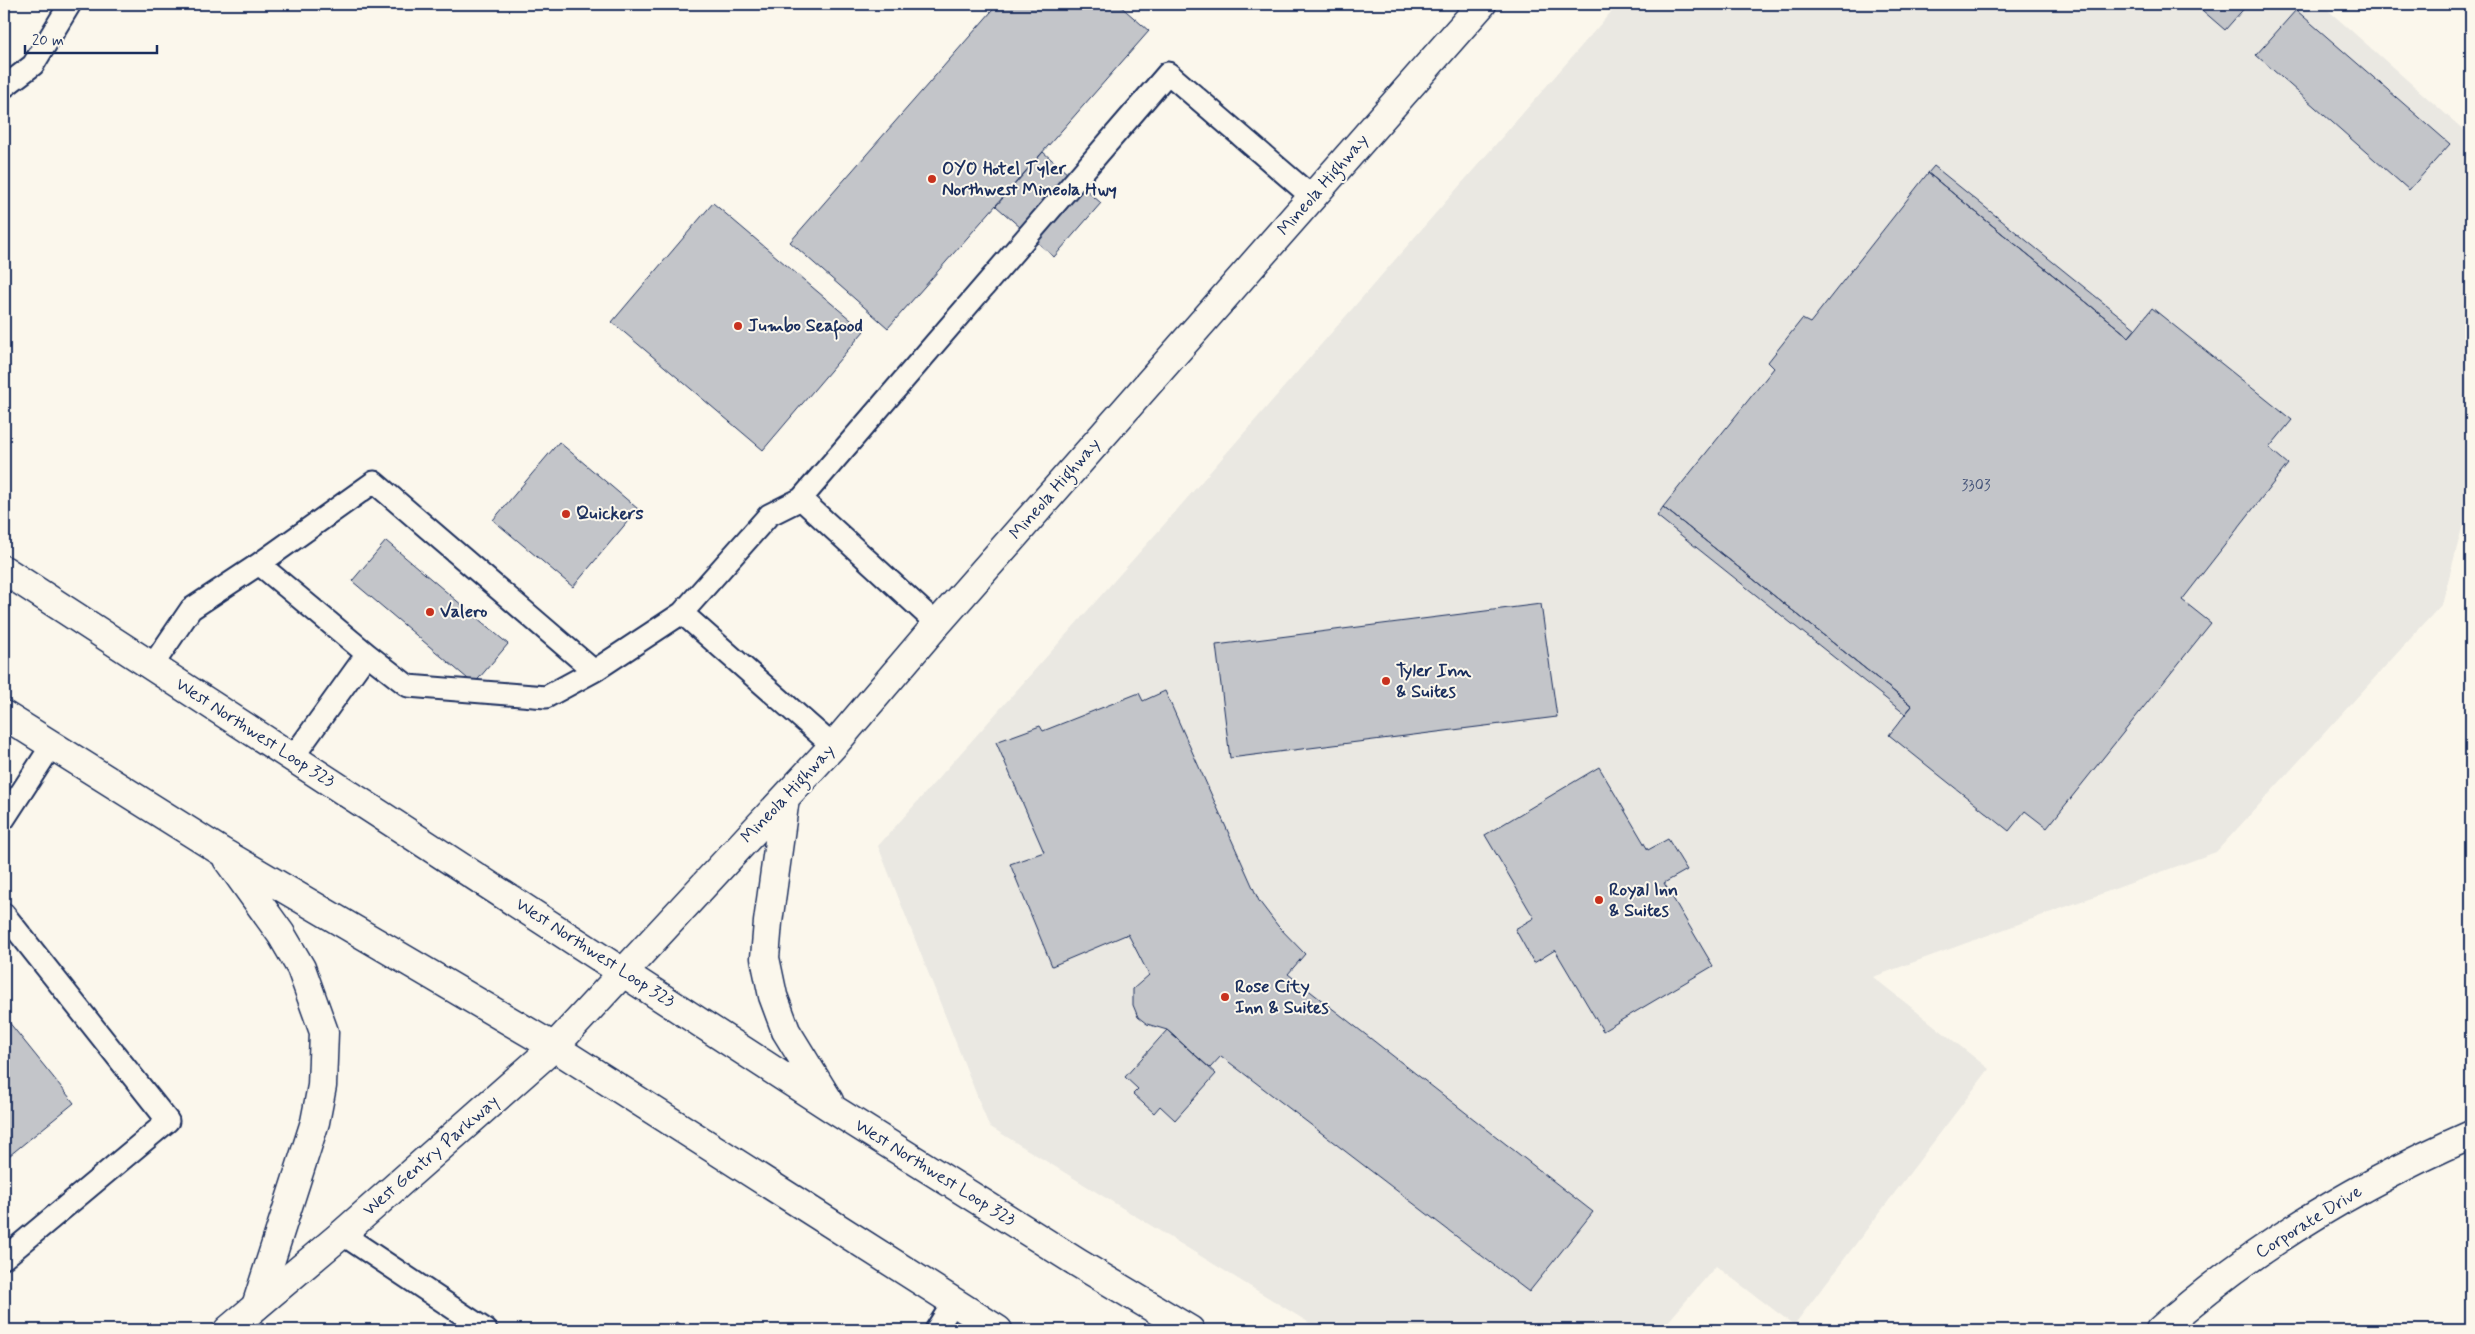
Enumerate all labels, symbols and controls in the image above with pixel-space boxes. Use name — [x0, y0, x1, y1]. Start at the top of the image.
scale bar — [25, 22, 158, 54]
text: 20 m — [32, 31, 64, 51]
street label: Mineola Highway — [1272, 129, 1375, 242]
place label: OYO Hotel Tyler Northwest Mineola Hwy — [942, 157, 1117, 202]
marker: OYO Hotel Tyler Northwest Mineola Hwy — [926, 173, 938, 185]
place label: Jumbo Seafood — [748, 314, 863, 340]
marker: Jumbo Seafood — [732, 320, 744, 332]
street label: Mineola Highway — [1004, 433, 1107, 546]
house number: 3303 — [1962, 476, 1991, 496]
place label: Quickers — [576, 502, 644, 526]
marker: Quickers — [560, 508, 572, 520]
place label: Valero — [440, 600, 488, 624]
marker: Valero — [424, 606, 436, 618]
place label: Tyler Inn & Suites — [1396, 659, 1472, 704]
street label: West Northwest Loop 323 — [171, 672, 339, 794]
marker: Tyler Inn & Suites — [1380, 675, 1392, 687]
street label: Mineola Highway — [736, 739, 842, 850]
place label: Royal Inn & Suites — [1609, 878, 1678, 923]
street label: West Northwest Loop 323 — [511, 892, 679, 1014]
marker: Royal Inn & Suites — [1593, 894, 1605, 906]
place label: Rose City Inn & Suites — [1235, 975, 1329, 1020]
marker: Rose City Inn & Suites — [1219, 991, 1231, 1003]
street label: West Gentry Parkway — [358, 1090, 504, 1222]
street label: West Northwest Loop 323 — [850, 1114, 1020, 1232]
street label: Corporate Drive — [2251, 1180, 2367, 1264]

